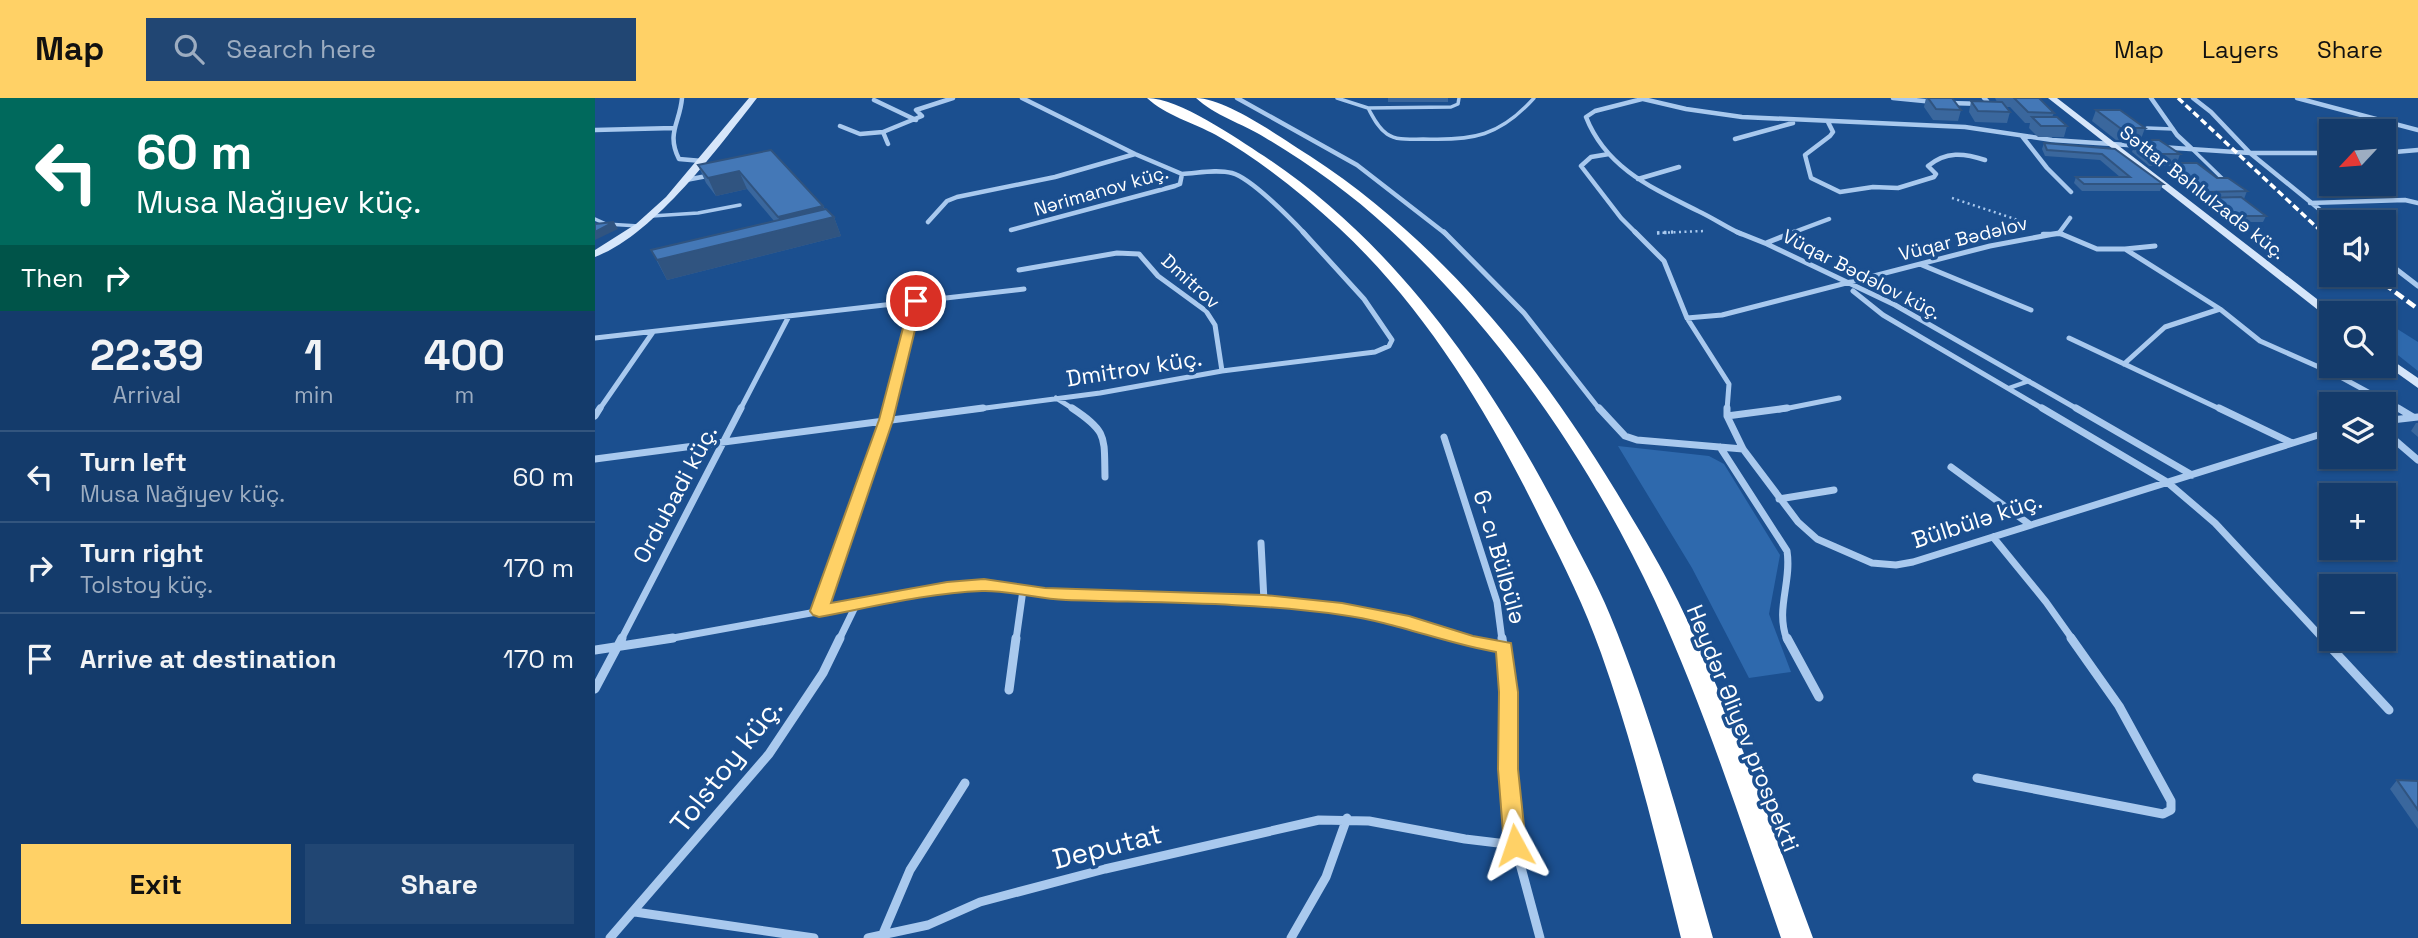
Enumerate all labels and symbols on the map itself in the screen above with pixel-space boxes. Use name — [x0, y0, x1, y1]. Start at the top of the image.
north arrow — [2319, 119, 2396, 196]
street label: Səttar Bəhlulzadə küç. — [2115, 120, 2291, 265]
street label: Nərimanov küç. — [1031, 159, 1171, 222]
street label: Vüqar Bədəlov — [1896, 210, 2030, 267]
street label: Vüqar Bədəlov küç. — [1778, 224, 1945, 325]
street label: Dmitrov — [1156, 248, 1225, 314]
pin — [886, 271, 946, 331]
street label: Dmitrov küç. — [1064, 342, 1204, 394]
street label: Ordubadi küç. — [626, 420, 724, 568]
street label: Bülbülə küç. — [1908, 485, 2046, 555]
street label: 6- cı Bülbülə — [1467, 486, 1533, 628]
street label: Heydər Əliyev prospekti — [1680, 600, 1806, 856]
street label: Tolstoy küç. — [662, 690, 790, 840]
position arrow — [1478, 808, 1552, 882]
street label: Deputat — [1049, 815, 1165, 877]

